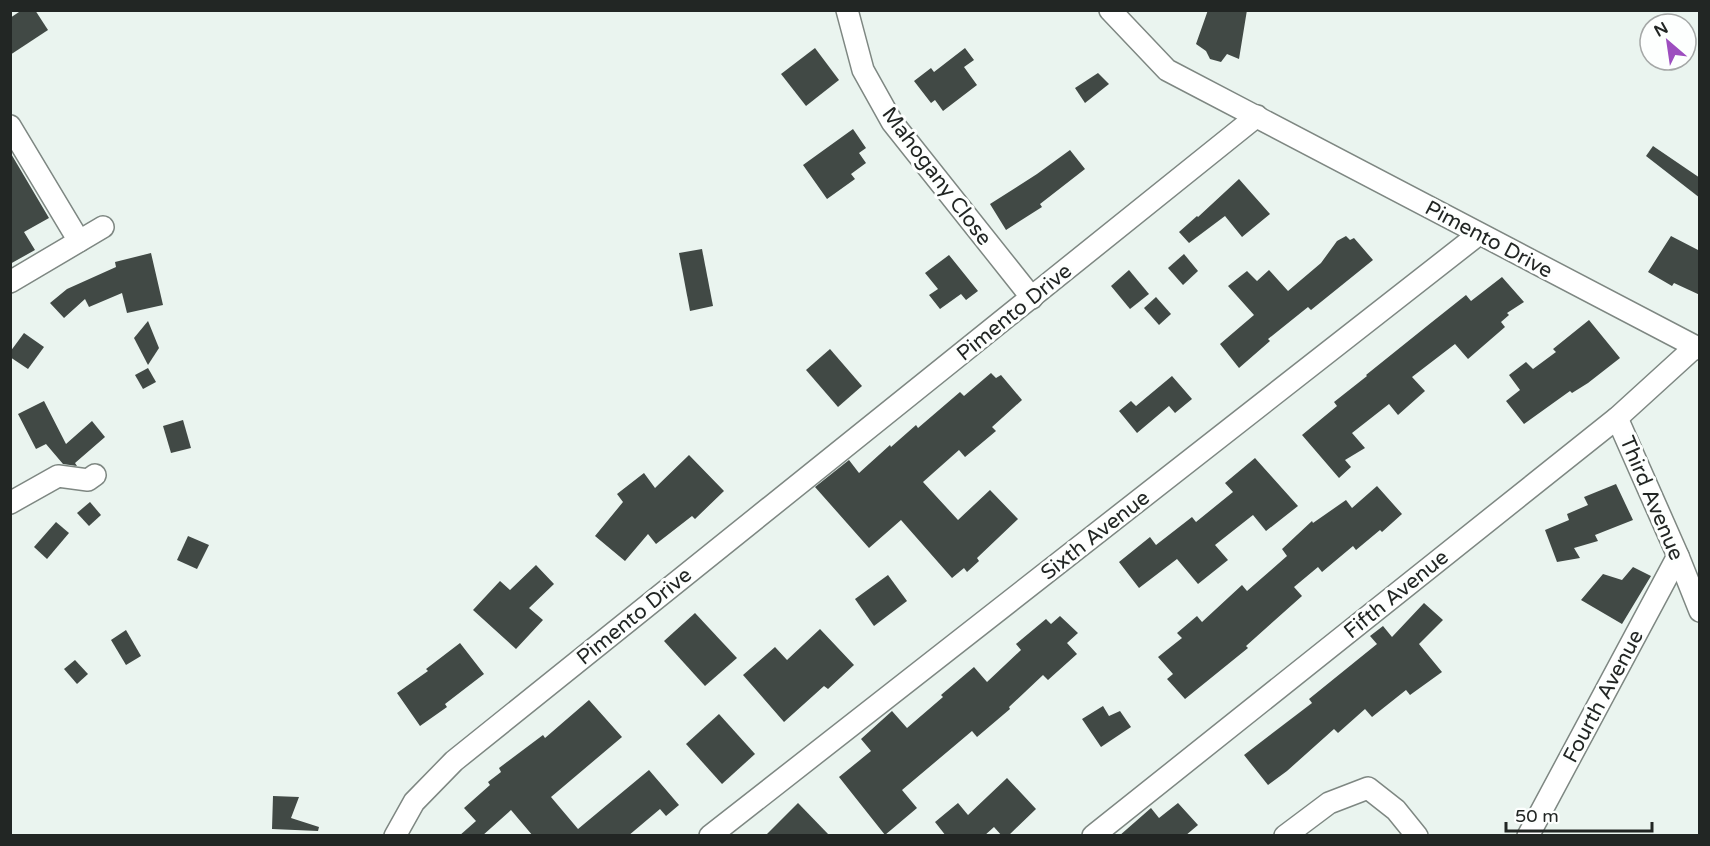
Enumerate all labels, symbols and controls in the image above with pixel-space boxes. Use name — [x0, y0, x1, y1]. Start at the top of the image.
north arrow — [1638, 12, 1698, 72]
text: N — [1651, 18, 1672, 42]
street label: Mahogany Close — [876, 102, 997, 250]
street label: Pimento Drive — [1421, 195, 1557, 284]
street label: Pimento Drive — [952, 258, 1077, 366]
street label: Third Avenue — [1614, 432, 1689, 564]
street label: Sixth Avenue — [1036, 485, 1155, 586]
street label: Fifth Avenue — [1339, 545, 1454, 644]
street label: Pimento Drive — [572, 562, 697, 670]
street label: Fourth Avenue — [1558, 625, 1649, 767]
scale bar — [1506, 795, 1652, 833]
text: 50 m — [1515, 805, 1559, 827]

